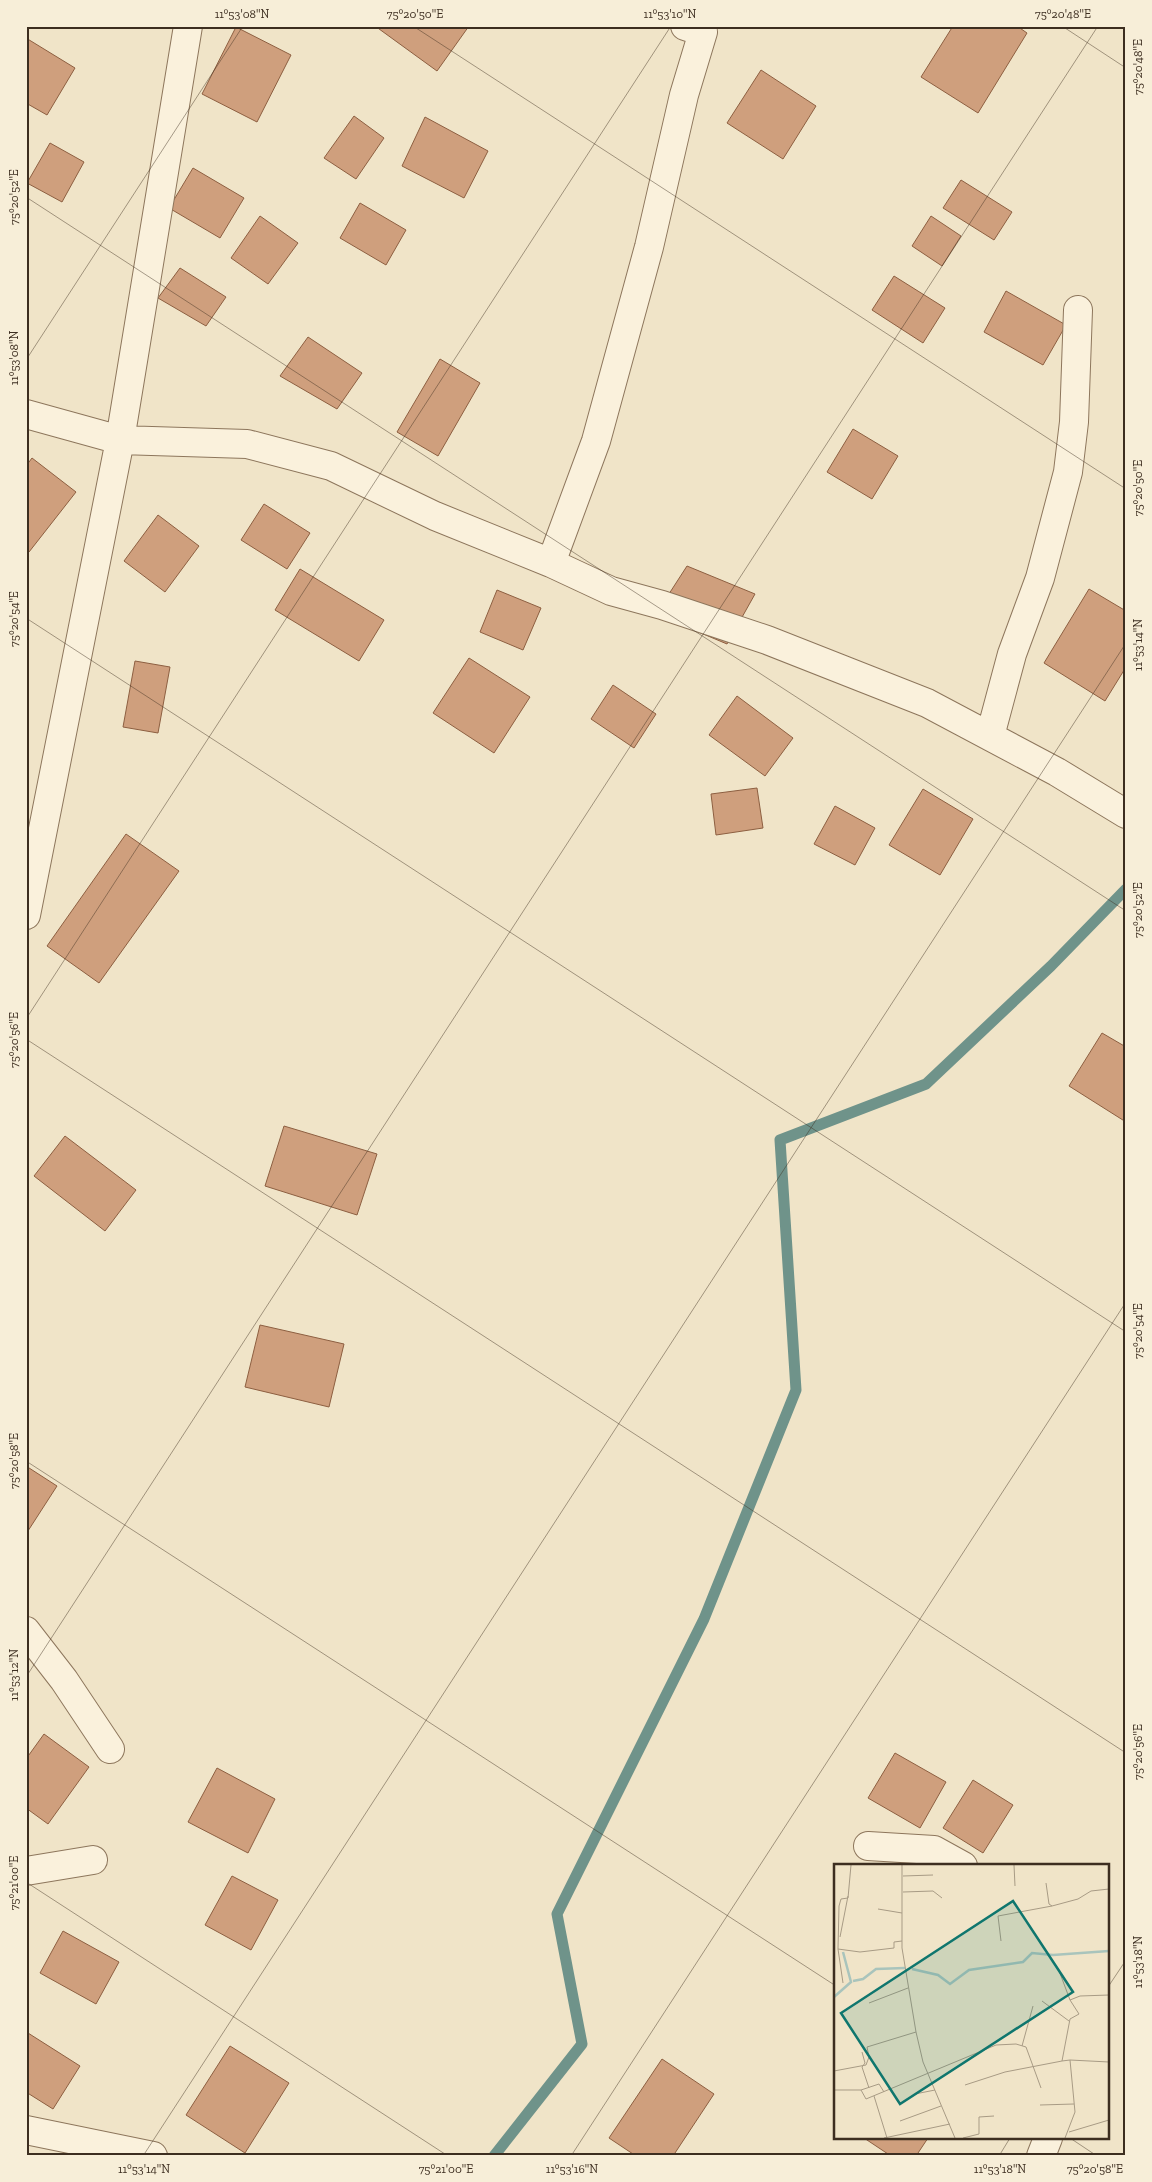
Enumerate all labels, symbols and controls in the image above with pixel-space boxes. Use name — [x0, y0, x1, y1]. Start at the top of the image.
text: 11°53'08"N — [215, 7, 269, 21]
text: 75°20'50"E — [387, 7, 443, 21]
text: 11°53'10"N — [644, 7, 697, 21]
text: 75°20'48"E — [1035, 7, 1091, 21]
text: 75°20'48"E — [1131, 39, 1145, 95]
text: 75°20'52"E — [7, 169, 21, 225]
text: 11°53'08"N — [7, 331, 21, 385]
text: 75°20'50"E — [1131, 460, 1145, 516]
text: 75°20'54"E — [7, 591, 21, 647]
text: 11°53'14"N — [1131, 619, 1145, 671]
text: 75°20'52"E — [1131, 882, 1145, 938]
text: 75°20'56"E — [7, 1012, 21, 1068]
text: 75°20'54"E — [1131, 1303, 1145, 1359]
text: 75°20'58"E — [7, 1433, 21, 1489]
text: 11°53'12"N — [7, 1649, 21, 1701]
text: 75°20'56"E — [1131, 1724, 1145, 1780]
text: 75°21'00"E — [7, 1856, 21, 1910]
inset map — [834, 1864, 1110, 2140]
text: 11°53'18"N — [1131, 1936, 1145, 1988]
text: 11°53'14"N — [118, 2162, 170, 2176]
text: 75°21'00"E — [419, 2162, 473, 2176]
text: 11°53'16"N — [546, 2162, 598, 2176]
text: 11°53'18"N — [974, 2162, 1026, 2176]
text: 75°20'58"E — [1067, 2162, 1123, 2176]

